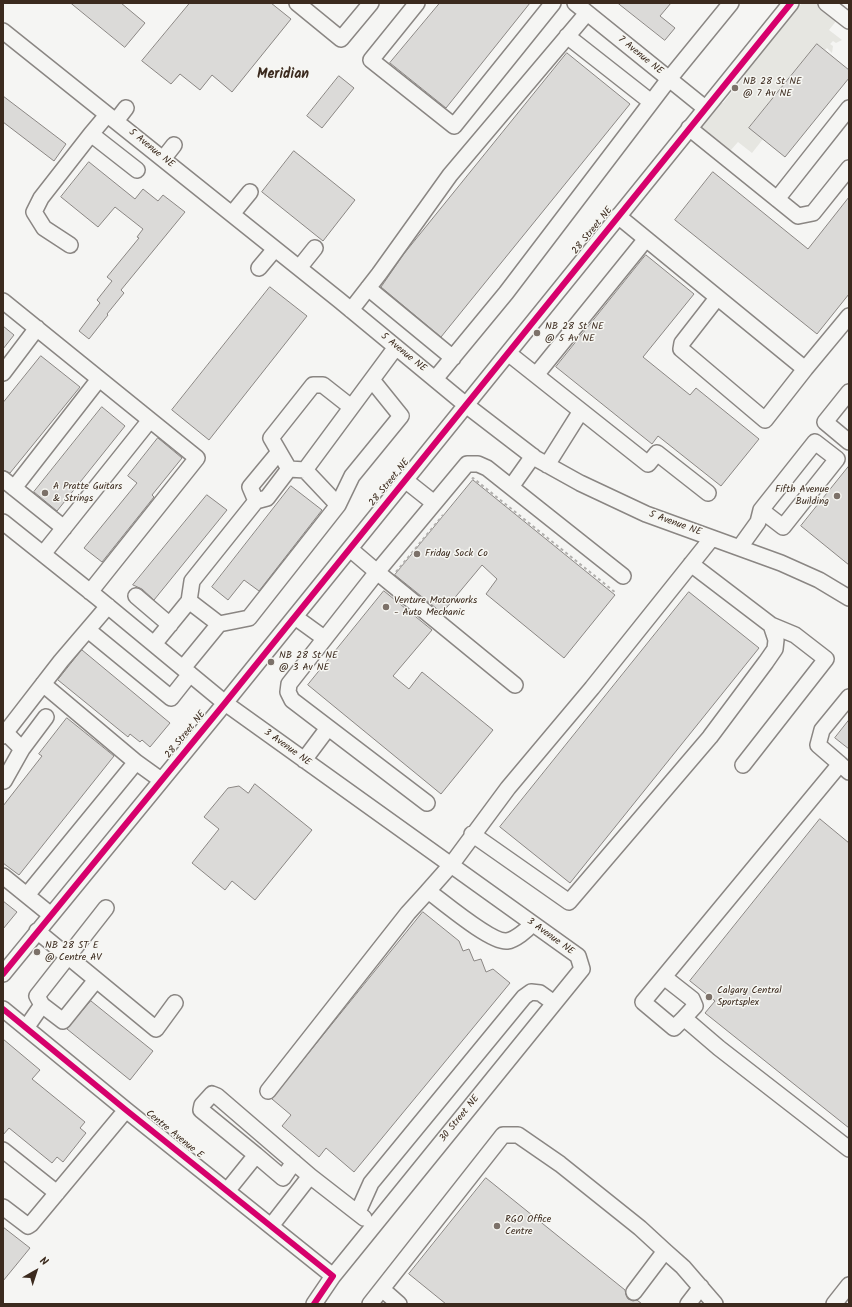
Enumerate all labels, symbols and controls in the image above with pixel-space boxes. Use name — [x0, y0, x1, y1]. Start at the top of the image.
street label: 7 Avenue NE — [615, 34, 665, 78]
district label: Meridian — [257, 68, 309, 84]
place label: NB 28 St NE @ 7 Av NE — [743, 76, 802, 100]
marker: NB 28 St NE @ 7 Av NE — [730, 83, 740, 93]
street label: 5 Avenue NE — [126, 127, 176, 171]
street label: 28 Street NE — [570, 205, 616, 257]
place label: NB 28 St NE @ 5 Av NE — [545, 321, 604, 344]
marker: NB 28 St NE @ 5 Av NE — [532, 328, 542, 338]
street label: 5 Avenue NE — [378, 331, 428, 375]
street label: 28 Street NE — [367, 457, 413, 509]
place label: A Pratte Guitars & Strings — [53, 481, 122, 504]
place label: Fifth Avenue Building — [775, 484, 829, 508]
marker: A Pratte Guitars & Strings — [40, 488, 50, 498]
marker: Fifth Avenue Building — [832, 491, 842, 501]
street label: 5 Avenue NE — [647, 509, 703, 539]
place label: Friday Sock Co — [425, 548, 488, 560]
marker: Friday Sock Co — [412, 549, 422, 559]
place label: Venture Motorworks - Auto Mechanic — [394, 595, 477, 618]
marker: Venture Motorworks - Auto Mechanic — [381, 602, 391, 612]
place label: NB 28 St NE @ 3 Av NE — [279, 650, 338, 674]
marker: NB 28 St NE @ 3 Av NE — [266, 657, 276, 667]
street label: 28 Street NE — [163, 709, 209, 761]
street label: 3 Avenue NE — [261, 727, 313, 769]
street label: 3 Avenue NE — [524, 916, 576, 958]
place label: NB 28 ST E @ Centre AV — [45, 940, 102, 964]
marker: NB 28 ST E @ Centre AV — [32, 947, 42, 957]
place label: Calgary Central Sportsplex — [717, 985, 782, 1008]
marker: Calgary Central Sportsplex — [704, 992, 714, 1002]
street label: 30 Street NE — [437, 1093, 483, 1145]
street label: Centre Avenue E — [143, 1108, 205, 1162]
place label: RGO Office Centre — [505, 1214, 551, 1238]
marker: RGO Office Centre — [492, 1221, 502, 1231]
north arrow — [16, 1251, 56, 1291]
text: N — [35, 1252, 52, 1271]

